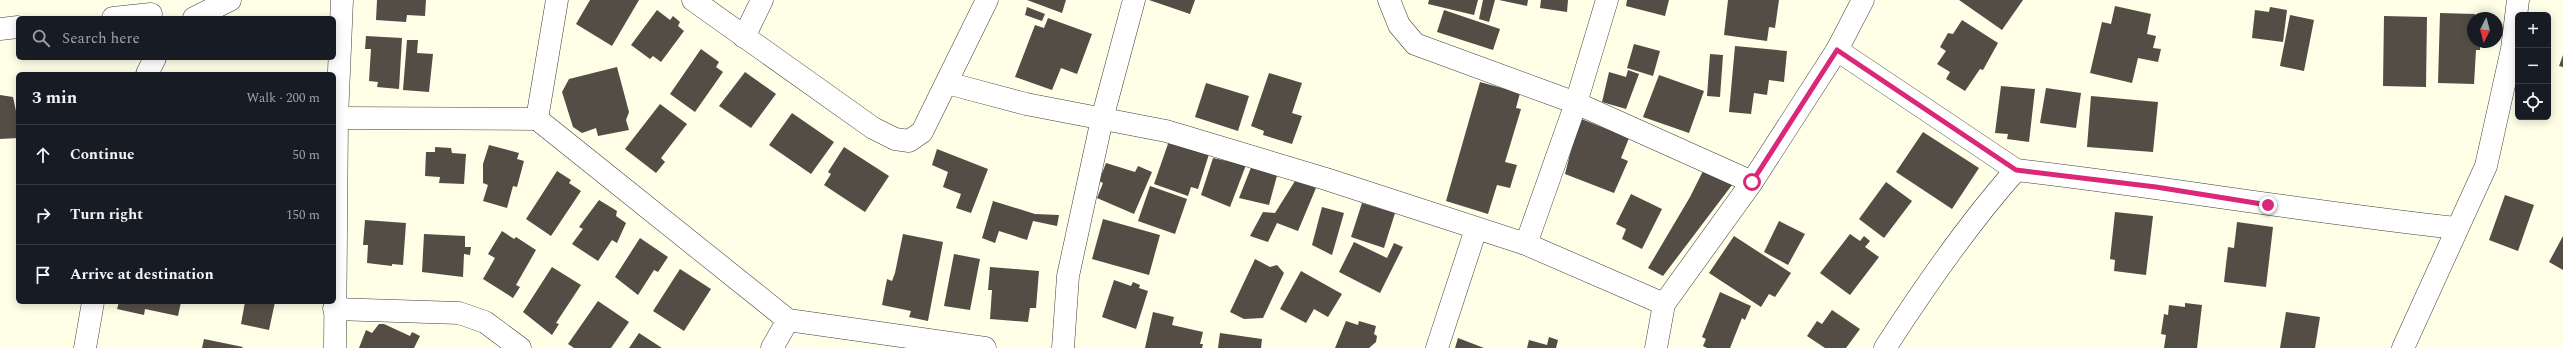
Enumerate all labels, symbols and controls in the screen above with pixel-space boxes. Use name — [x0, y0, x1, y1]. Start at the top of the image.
north arrow — [2467, 12, 2503, 48]
map controls — [2515, 12, 2551, 120]
button: + — [2515, 12, 2551, 48]
search box — [16, 16, 336, 60]
icon: search — [30, 27, 52, 49]
text: Search here — [62, 27, 140, 50]
button: − — [2515, 48, 2551, 84]
button: locate — [2515, 84, 2551, 120]
text: 3 min — [32, 85, 77, 111]
text: Walk · 200 m — [246, 88, 320, 108]
text: Continue — [70, 143, 135, 166]
icon: ahead — [32, 144, 54, 166]
text: 50 m — [293, 145, 320, 165]
route start — [1743, 173, 1761, 191]
route end — [2259, 196, 2277, 214]
text: Turn right — [70, 203, 143, 226]
icon: right — [32, 204, 54, 226]
text: 150 m — [286, 205, 320, 225]
text: Arrive at destination — [70, 263, 214, 286]
icon: arrive — [32, 264, 54, 286]

